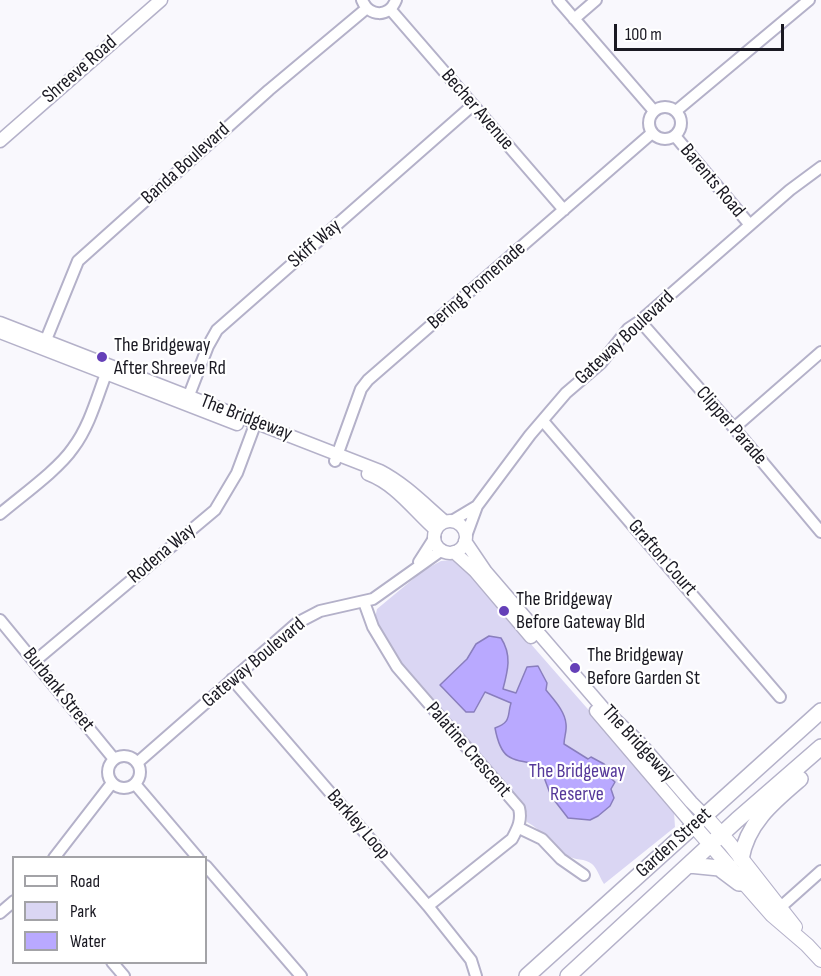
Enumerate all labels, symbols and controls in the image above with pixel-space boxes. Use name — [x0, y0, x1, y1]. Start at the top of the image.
scale bar — [617, 12, 786, 50]
text: 100 m — [625, 24, 662, 45]
street label: Shreeve Road — [38, 31, 122, 109]
street label: Becher Avenue — [435, 65, 519, 155]
street label: Banda Boulevard — [137, 118, 235, 210]
street label: Barents Road — [674, 139, 750, 223]
street label: Skiff Way — [284, 214, 346, 274]
street label: Bering Promenade — [423, 237, 531, 335]
street label: Gateway Boulevard — [570, 286, 680, 390]
place label: The Bridgeway After Shreeve Rd — [114, 334, 226, 381]
marker: The Bridgeway After Shreeve Rd — [95, 350, 109, 364]
street label: Clipper Parade — [690, 382, 772, 470]
street label: The Bridgeway — [197, 389, 295, 447]
street label: Grafton Court — [622, 515, 702, 601]
street label: Rodena Way — [123, 519, 201, 589]
place label: The Bridgeway Before Gateway Bld — [516, 588, 645, 635]
marker: The Bridgeway Before Gateway Bld — [497, 604, 511, 618]
street label: Gateway Boulevard — [198, 613, 310, 713]
street label: Burbank Street — [17, 643, 99, 737]
place label: The Bridgeway Before Garden St — [587, 644, 700, 691]
marker: The Bridgeway Before Garden St — [568, 661, 582, 675]
street label: Palatine Crescent — [420, 698, 516, 802]
street label: The Bridgeway — [596, 701, 680, 787]
park label: The Bridgeway Reserve — [529, 760, 625, 807]
street label: Barkley Loop — [321, 785, 395, 865]
street label: Garden Street — [631, 803, 717, 883]
legend — [12, 856, 207, 964]
text: Road — [70, 871, 100, 892]
text: Park — [70, 901, 96, 922]
text: Water — [70, 931, 106, 952]

